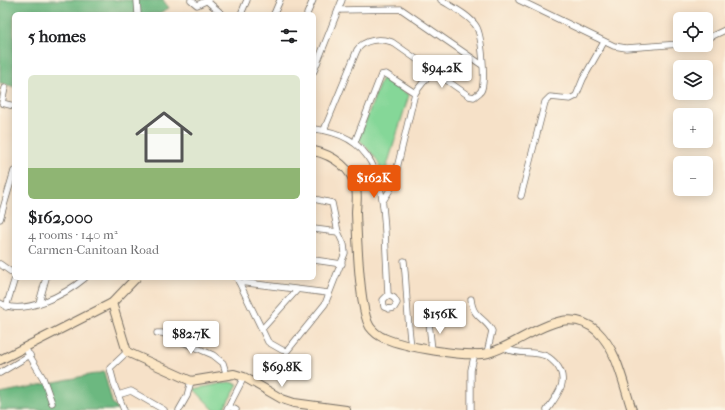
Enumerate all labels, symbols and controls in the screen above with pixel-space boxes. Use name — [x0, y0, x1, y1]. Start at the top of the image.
map controls — [673, 12, 713, 196]
button: locate — [673, 12, 713, 52]
icon: filters — [278, 25, 300, 47]
text: 5 homes — [28, 26, 86, 46]
pin: $94.2K — [409, 55, 475, 89]
text: $94.2K — [422, 60, 462, 75]
button: layers — [673, 60, 713, 100]
icon: home — [128, 101, 200, 173]
button: + — [673, 108, 713, 148]
button: − — [673, 156, 713, 196]
pin: $162K — [346, 165, 402, 199]
text: $162K — [357, 170, 391, 185]
text: $162,000 — [28, 207, 93, 227]
text: 4 rooms · 140 m² — [28, 227, 118, 242]
text: Carmen-Canitoan Road — [28, 242, 159, 257]
pin: $156K — [412, 301, 468, 335]
text: $156K — [423, 306, 457, 321]
pin: $82.7K — [158, 321, 224, 355]
text: $82.7K — [172, 326, 210, 341]
pin: $69.8K — [249, 354, 315, 388]
text: $69.8K — [262, 359, 302, 374]

